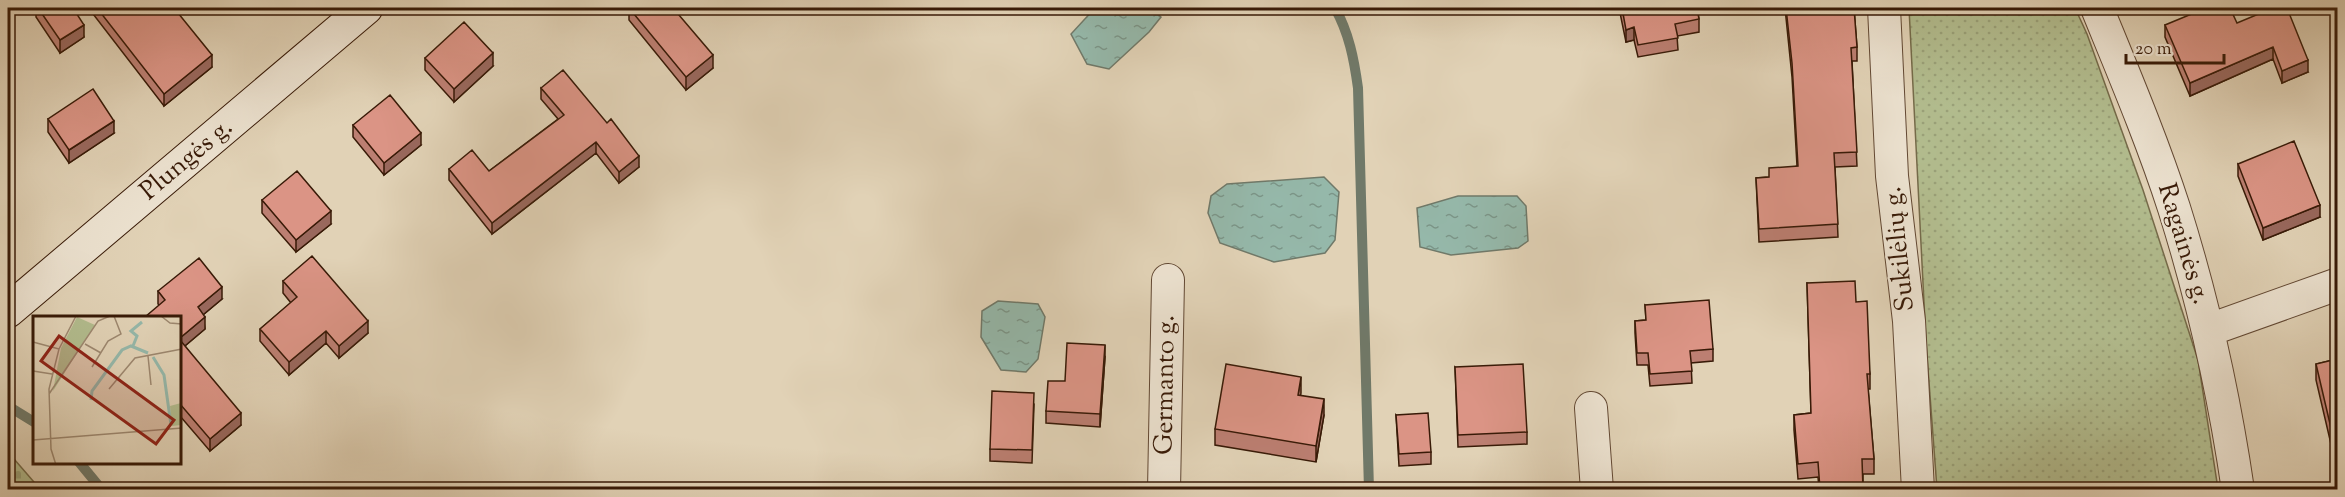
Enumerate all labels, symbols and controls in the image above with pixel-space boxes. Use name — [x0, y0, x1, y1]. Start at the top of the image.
scale bar — [2126, 27, 2224, 65]
text: 20 m — [2135, 37, 2172, 63]
street label: Plungės g. — [132, 110, 242, 210]
street label: Ragainės g. — [2147, 179, 2219, 309]
street label: Sukilėlių g. — [1875, 185, 1925, 313]
street label: Germanto g. — [1146, 315, 1186, 455]
inset map — [33, 316, 182, 464]

